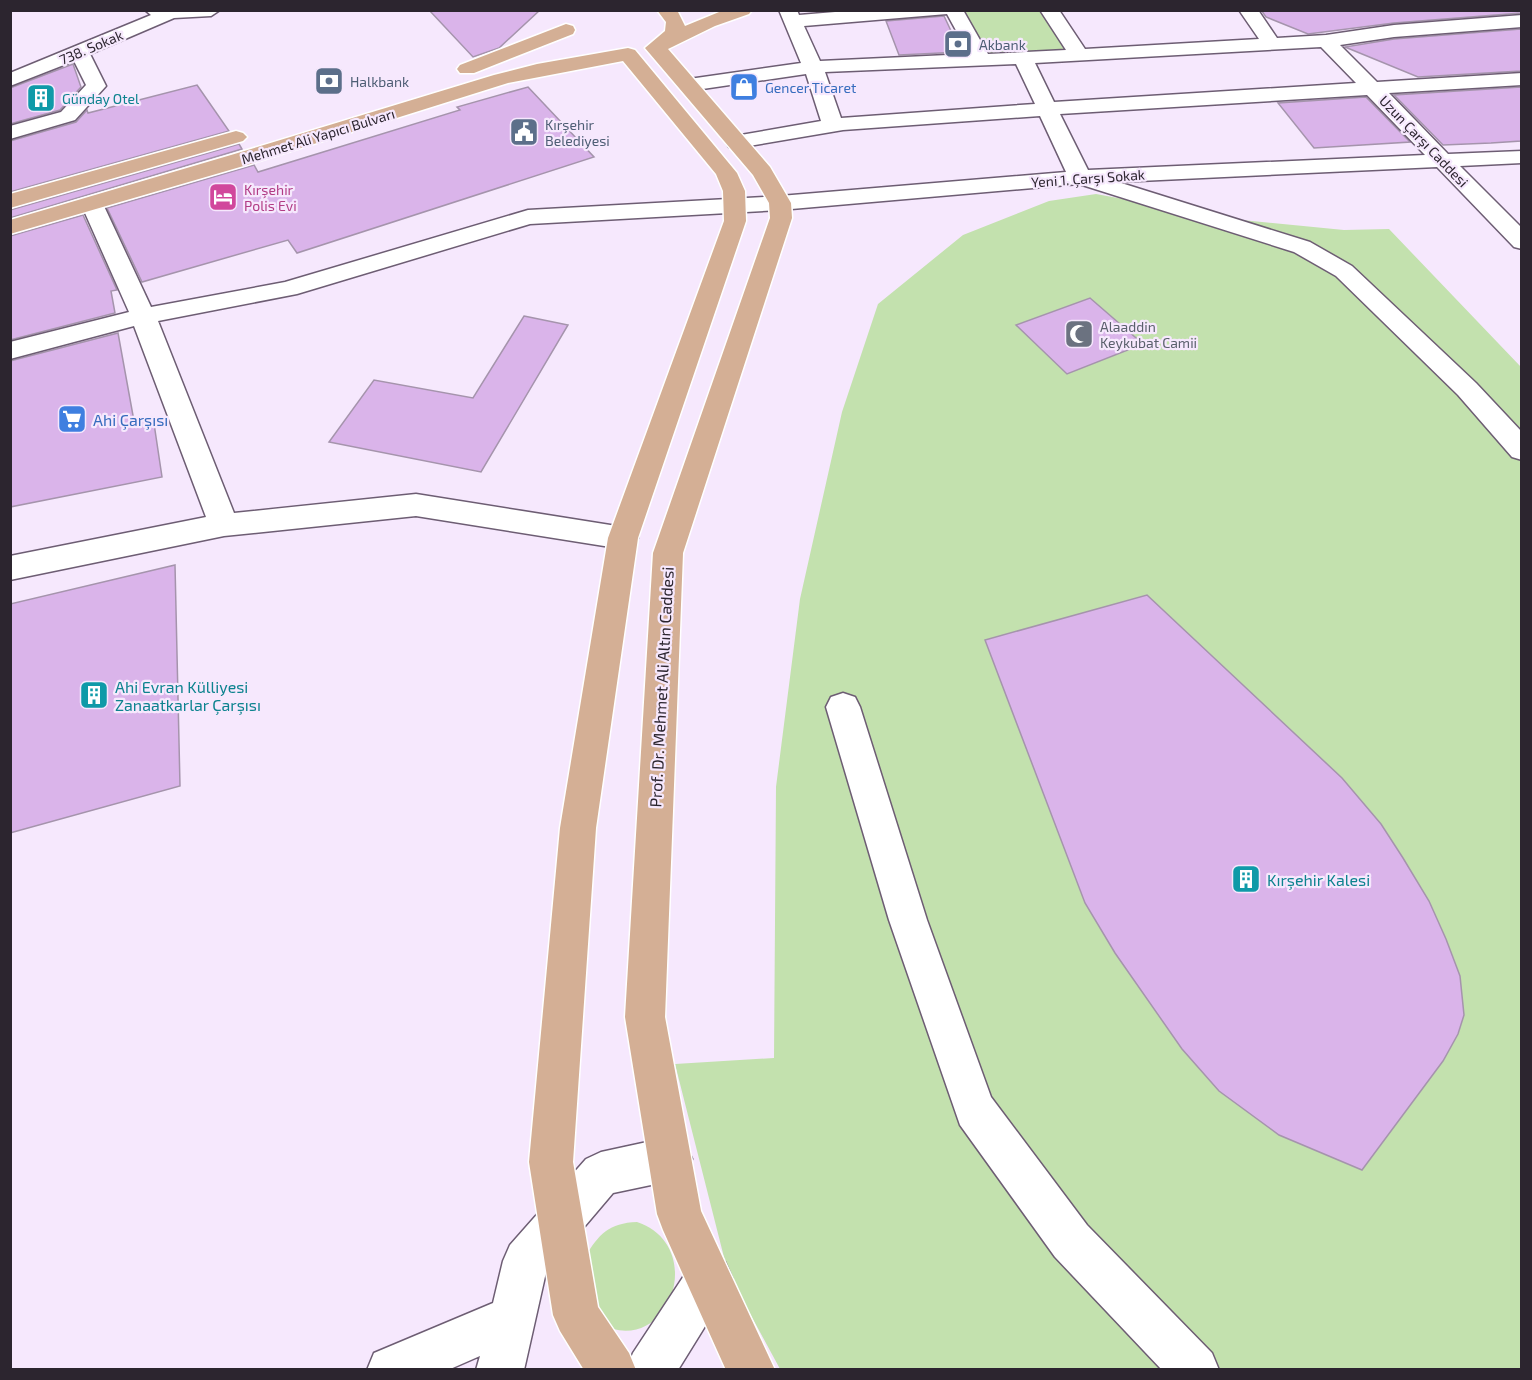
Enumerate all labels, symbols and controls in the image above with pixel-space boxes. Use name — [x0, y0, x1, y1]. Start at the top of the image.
street label: 738. Sokak — [57, 26, 125, 68]
bank icon: Akbank — [942, 28, 974, 60]
place label: Akbank — [979, 36, 1026, 53]
bank icon: Halkbank — [313, 65, 345, 97]
shop icon: Gencer Ticaret — [728, 71, 760, 103]
place label: Halkbank — [350, 73, 409, 90]
place label: Gencer Ticaret — [765, 79, 856, 96]
building icon: Günday Otel — [25, 82, 57, 114]
place label: Günday Otel — [62, 90, 140, 107]
street label: Uzun Çarşı Caddesi — [1375, 92, 1472, 191]
street label: Mehmet Ali Yapıcı Bulvarı — [239, 105, 397, 167]
public building icon: Kırşehir Belediyesi — [508, 116, 540, 148]
place label: Kırşehir Belediyesi — [545, 116, 610, 149]
street label: Yeni 1. Çarşı Sokak — [1031, 166, 1145, 191]
hotel icon: Kırşehir Polis Evi — [207, 181, 239, 213]
place label: Kırşehir Polis Evi — [244, 181, 297, 214]
mosque icon: Alaaddin Keykubat Camii — [1063, 318, 1095, 350]
place label: Alaaddin Keykubat Camii — [1100, 318, 1197, 351]
supermarket icon: Ahi Çarşısı — [56, 403, 88, 435]
place label: Ahi Çarşısı — [93, 410, 168, 430]
street label: Prof. Dr. Mehmet Ali Altın Caddesi — [645, 566, 677, 808]
place label: Ahi Evran Külliyesi Zanaatkarlar Çarşısı — [115, 677, 261, 715]
building icon: Ahi Evran Külliyesi Zanaatkarlar Çarşısı — [78, 679, 110, 711]
building icon: Kırşehir Kalesi — [1230, 863, 1262, 895]
place label: Kırşehir Kalesi — [1267, 870, 1370, 890]

